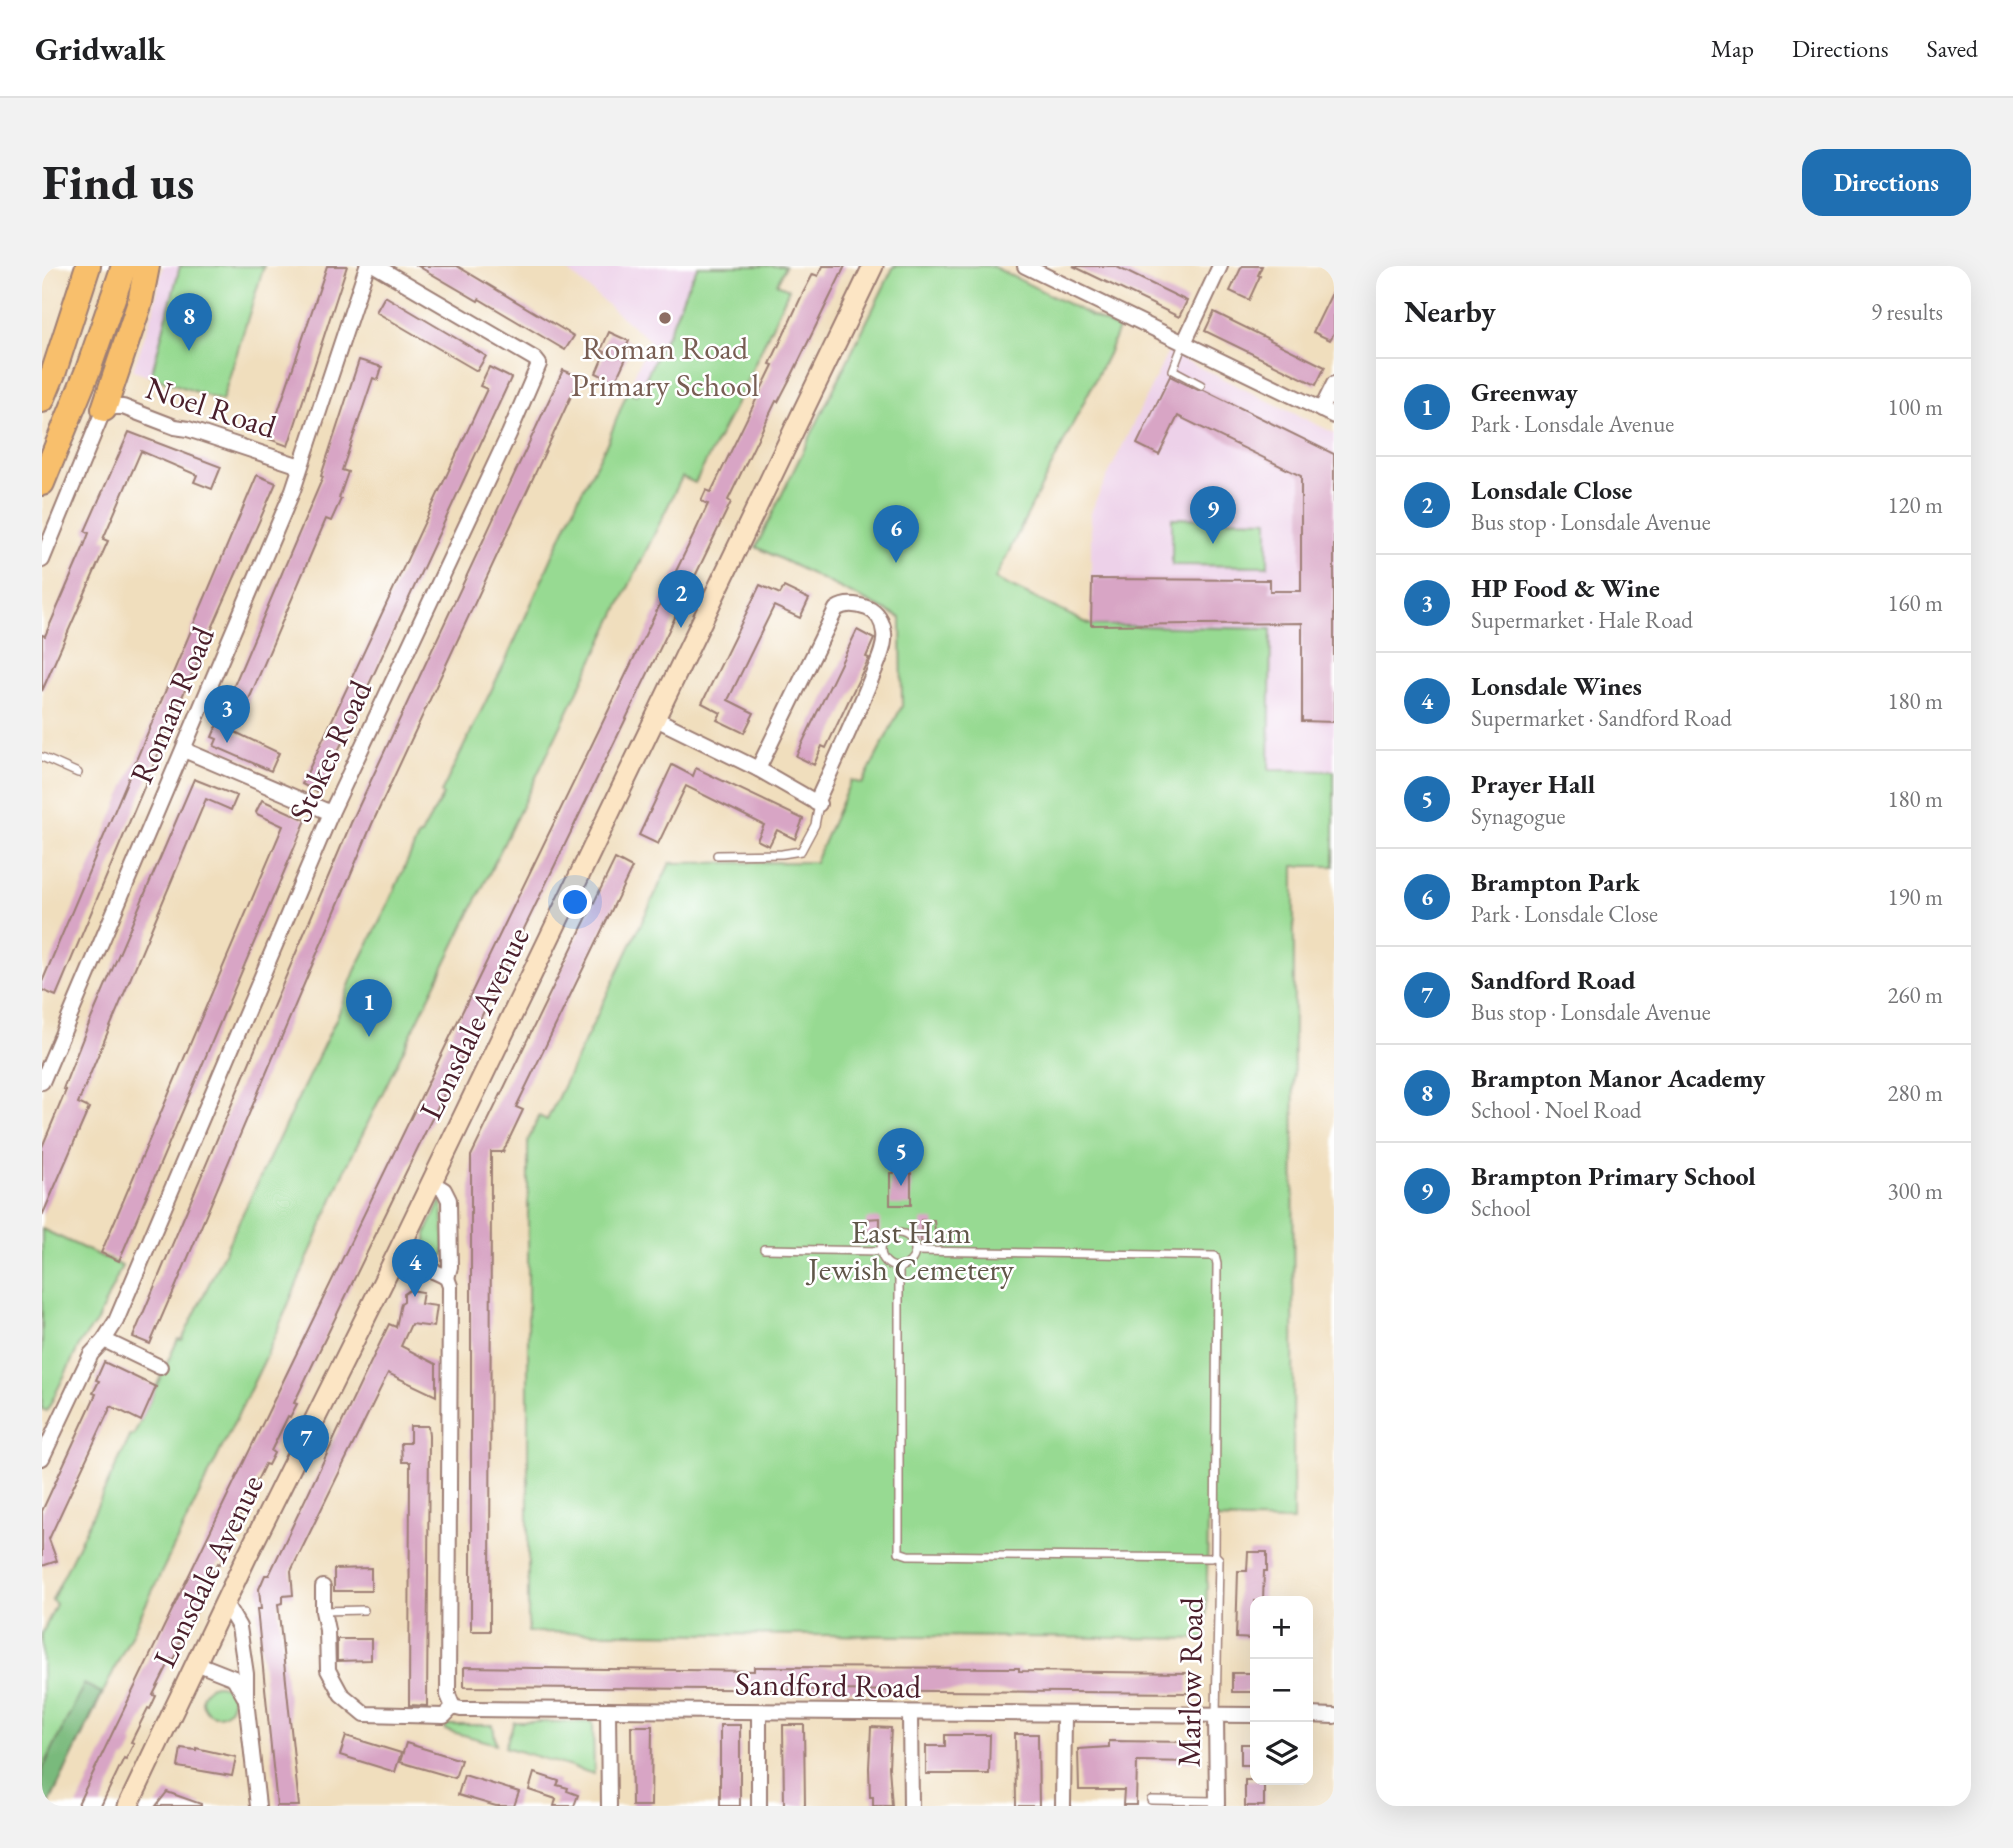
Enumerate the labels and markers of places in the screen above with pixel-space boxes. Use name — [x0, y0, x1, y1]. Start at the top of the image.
pin: 8 — [166, 293, 212, 351]
marker: Roman Road Primary School — [657, 310, 673, 326]
place label: Roman Road Primary School — [571, 327, 759, 406]
pin: 9 — [1190, 486, 1236, 544]
pin: 6 — [873, 505, 919, 563]
pin: 2 — [658, 570, 704, 628]
pin: 3 — [204, 685, 250, 743]
pin: 1 — [346, 979, 392, 1037]
pin: 5 — [878, 1128, 924, 1186]
pin: 4 — [392, 1239, 438, 1297]
pin: 7 — [283, 1415, 329, 1473]

